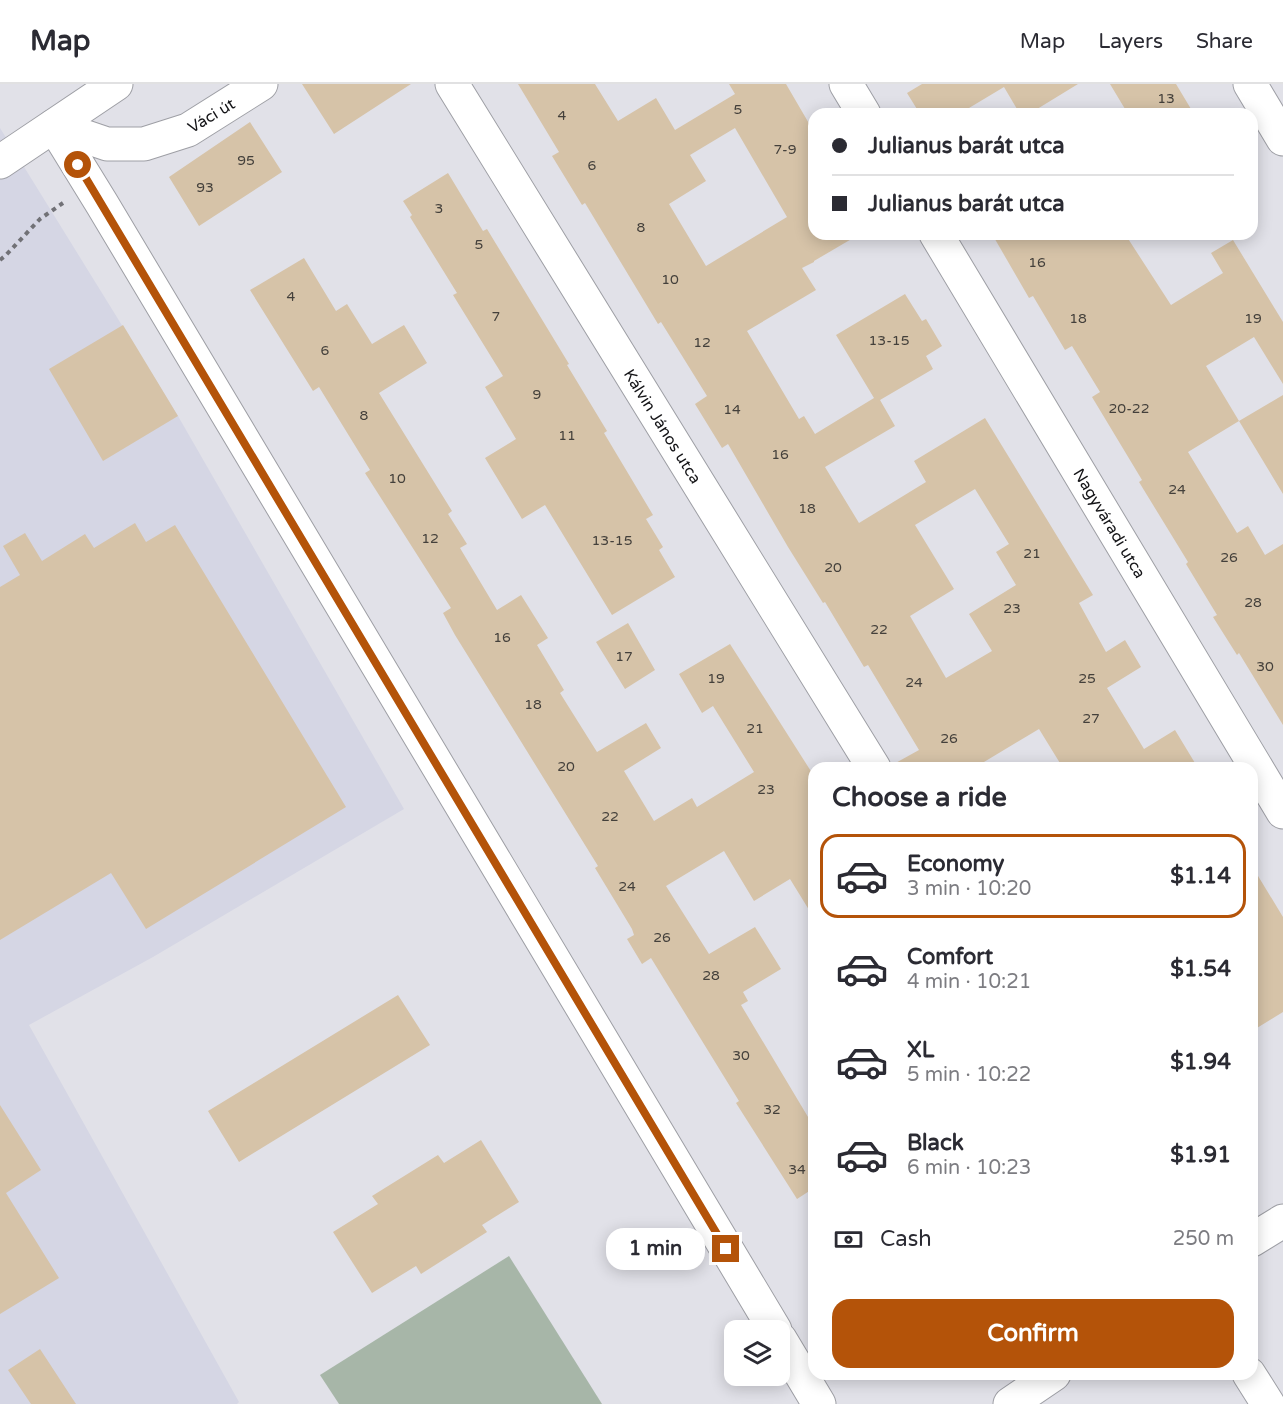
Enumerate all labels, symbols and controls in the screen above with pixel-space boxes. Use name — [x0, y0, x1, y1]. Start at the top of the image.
text: Map — [30, 24, 90, 58]
text: Map — [1020, 29, 1065, 54]
text: Layers — [1098, 29, 1163, 54]
text: Share — [1196, 29, 1253, 54]
house number: 13 — [1157, 90, 1175, 107]
street label: Váci út — [184, 94, 239, 138]
house number: 5 — [734, 101, 742, 118]
house number: 4 — [558, 107, 567, 124]
text: Julianus barát utca — [868, 133, 1065, 159]
house number: 7-9 — [773, 141, 797, 158]
route start — [64, 151, 91, 178]
house number: 95 — [237, 152, 255, 169]
house number: 6 — [588, 157, 597, 174]
house number: 93 — [196, 179, 214, 196]
text: Julianus barát utca — [868, 191, 1065, 217]
house number: 3 — [435, 200, 443, 217]
house number: 8 — [637, 219, 646, 236]
house number: 5 — [475, 236, 483, 253]
house number: 16 — [1028, 254, 1046, 271]
house number: 10 — [661, 271, 679, 288]
house number: 4 — [287, 288, 296, 305]
house number: 7 — [492, 308, 500, 325]
house number: 18 — [1069, 310, 1087, 327]
house number: 19 — [1244, 310, 1262, 327]
house number: 13-15 — [869, 332, 909, 349]
house number: 12 — [693, 334, 711, 351]
house number: 6 — [321, 342, 330, 359]
street label: Kálvin János utca — [619, 366, 705, 487]
house number: 9 — [533, 386, 541, 403]
house number: 20-22 — [1109, 400, 1149, 417]
house number: 14 — [723, 401, 741, 418]
house number: 8 — [360, 407, 369, 424]
house number: 11 — [558, 427, 576, 444]
house number: 16 — [771, 446, 789, 463]
street label: Nagyváradi utca — [1069, 465, 1150, 582]
house number: 10 — [388, 470, 406, 487]
house number: 24 — [1168, 481, 1186, 498]
house number: 18 — [798, 500, 816, 517]
house number: 12 — [421, 530, 439, 547]
house number: 13-15 — [592, 532, 632, 549]
house number: 21 — [1023, 545, 1041, 562]
house number: 26 — [1220, 549, 1238, 566]
house number: 20 — [824, 559, 842, 576]
house number: 28 — [1244, 594, 1262, 611]
house number: 23 — [1003, 600, 1021, 617]
house number: 22 — [870, 621, 888, 638]
house number: 16 — [493, 629, 511, 646]
house number: 17 — [615, 648, 633, 665]
house number: 30 — [1256, 658, 1274, 675]
house number: 19 — [707, 670, 725, 687]
house number: 25 — [1078, 670, 1096, 687]
house number: 24 — [905, 674, 923, 691]
house number: 18 — [524, 696, 542, 713]
house number: 27 — [1082, 710, 1100, 727]
house number: 21 — [746, 720, 764, 737]
house number: 26 — [940, 730, 958, 747]
house number: 20 — [557, 758, 575, 775]
house number: 23 — [757, 781, 775, 798]
text: Choose a ride — [832, 781, 1007, 814]
house number: 22 — [601, 808, 619, 825]
icon: car — [835, 849, 889, 903]
text: Economy — [907, 851, 1004, 877]
text: $1.14 — [1170, 863, 1231, 889]
text: 3 min · 10:20 — [907, 877, 1031, 901]
house number: 24 — [618, 878, 636, 895]
house number: 26 — [653, 929, 671, 946]
icon: car — [835, 942, 889, 996]
text: Comfort — [907, 944, 993, 970]
text: $1.54 — [1170, 956, 1231, 982]
house number: 28 — [702, 967, 720, 984]
text: 4 min · 10:21 — [907, 970, 1031, 994]
icon: car — [835, 1035, 889, 1089]
text: XL — [907, 1037, 934, 1063]
house number: 30 — [732, 1047, 750, 1064]
text: $1.94 — [1170, 1049, 1231, 1075]
text: 5 min · 10:22 — [907, 1063, 1031, 1087]
house number: 32 — [763, 1101, 781, 1118]
icon: car — [835, 1128, 889, 1182]
text: Black — [907, 1130, 964, 1156]
text: $1.91 — [1170, 1142, 1231, 1168]
text: 6 min · 10:23 — [907, 1156, 1031, 1180]
house number: 34 — [788, 1161, 806, 1178]
icon: cash — [832, 1223, 865, 1256]
text: Cash — [880, 1226, 932, 1252]
text: 250 m — [1173, 1227, 1234, 1251]
callout: 1 min — [606, 1228, 705, 1270]
route end — [712, 1235, 739, 1262]
text: 1 min — [629, 1237, 682, 1261]
button: Confirm — [832, 1299, 1234, 1368]
map controls — [724, 1320, 790, 1386]
button: layers — [724, 1320, 790, 1386]

